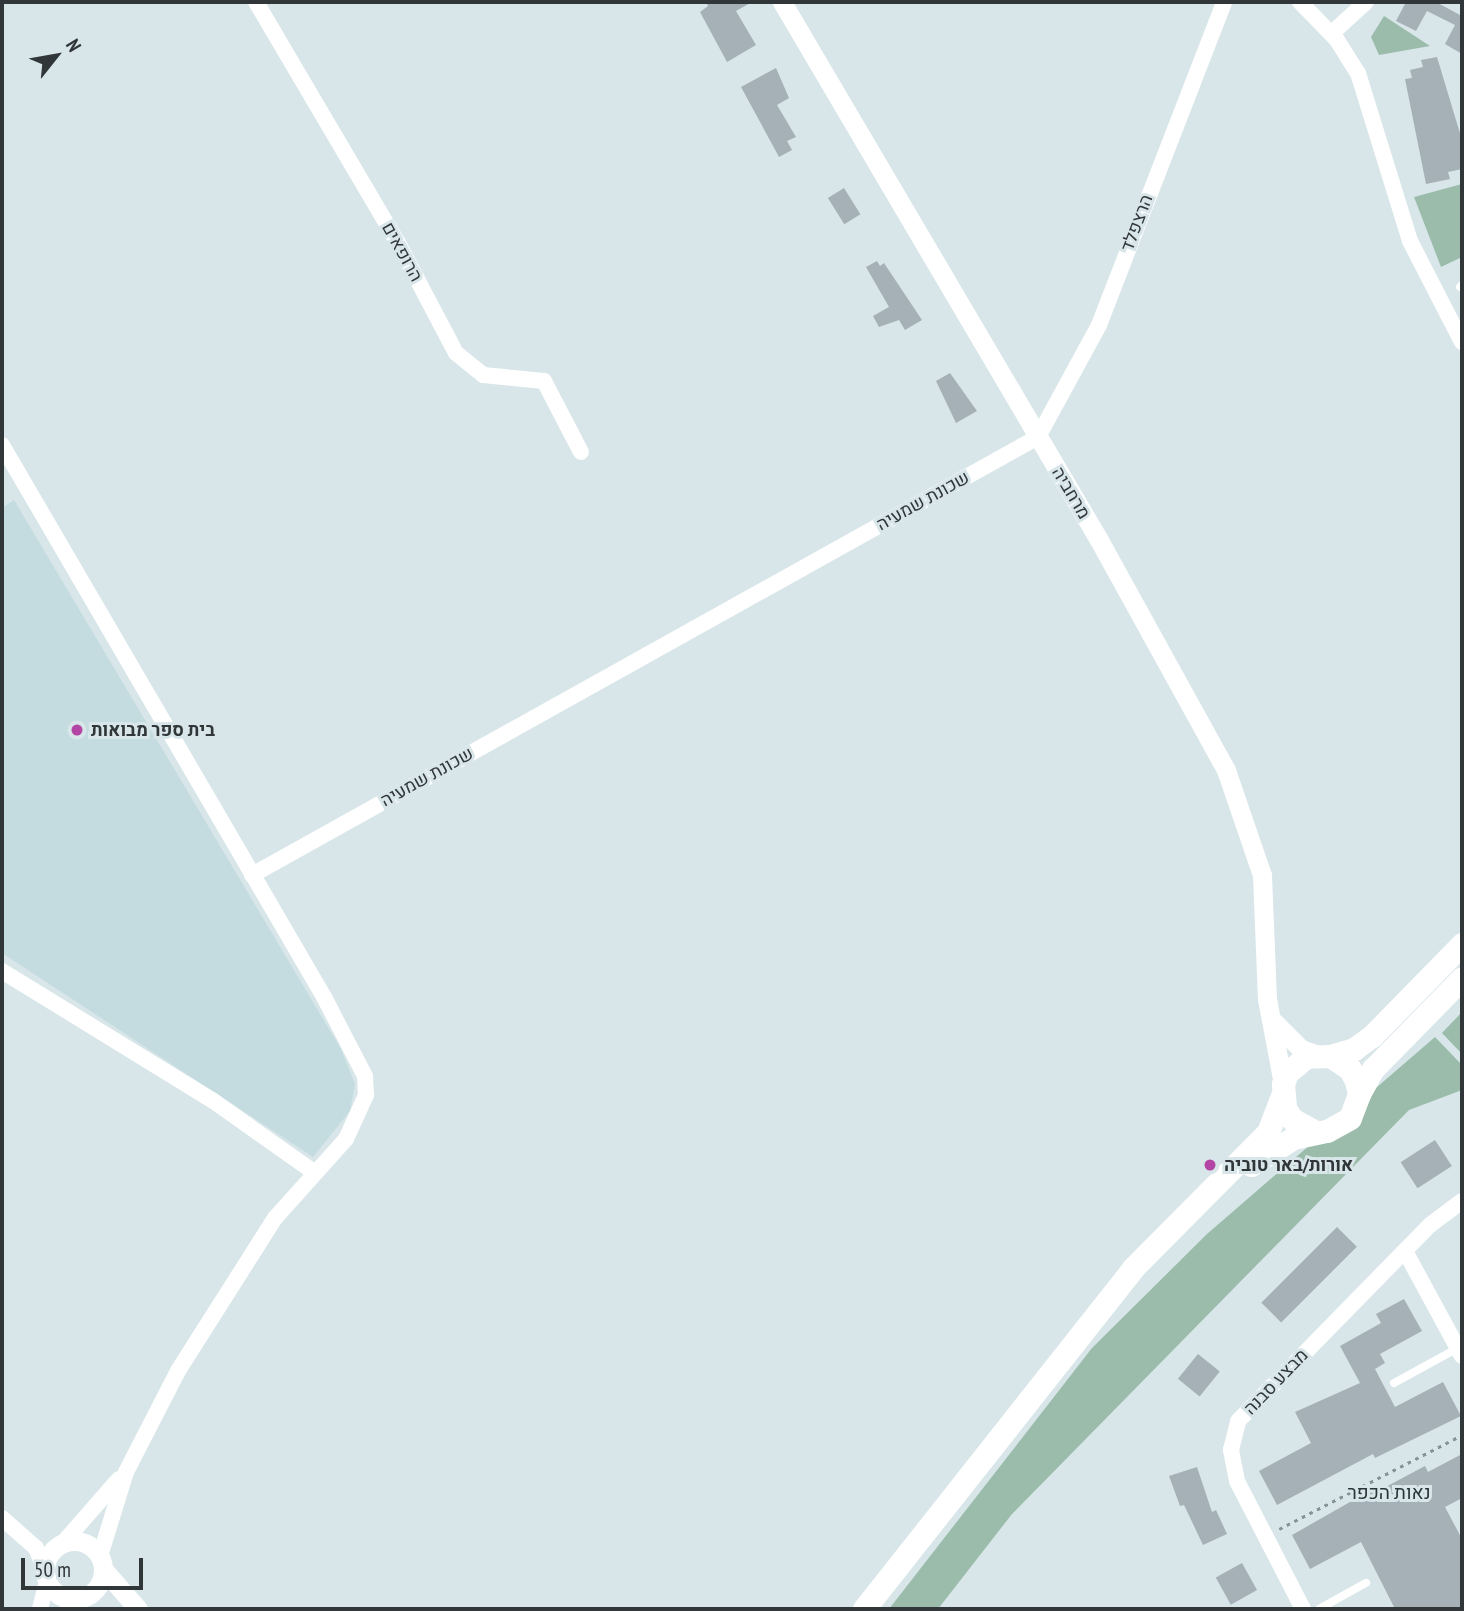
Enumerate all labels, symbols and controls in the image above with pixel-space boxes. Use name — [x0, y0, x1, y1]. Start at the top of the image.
north arrow — [21, 21, 91, 91]
text: N — [61, 35, 87, 56]
street label: הרצפלד — [1116, 192, 1158, 254]
street label: הרופאים — [377, 219, 427, 285]
street label: מרחביה — [1047, 463, 1095, 523]
street label: שכונת שמעיה — [873, 467, 973, 535]
place label: בית ספר מבואות — [91, 719, 215, 741]
marker: בית ספר מבואות — [69, 722, 85, 738]
street label: שכונת שמעיה — [377, 743, 477, 811]
place label: אורות/באר טוביה — [1224, 1154, 1353, 1176]
marker: אורות/באר טוביה — [1202, 1157, 1218, 1173]
street label: מבצע סבנה — [1239, 1345, 1313, 1419]
district label: נאות הכפר — [1347, 1482, 1431, 1504]
scale bar — [24, 1544, 147, 1588]
text: 50 m — [34, 1556, 71, 1583]

